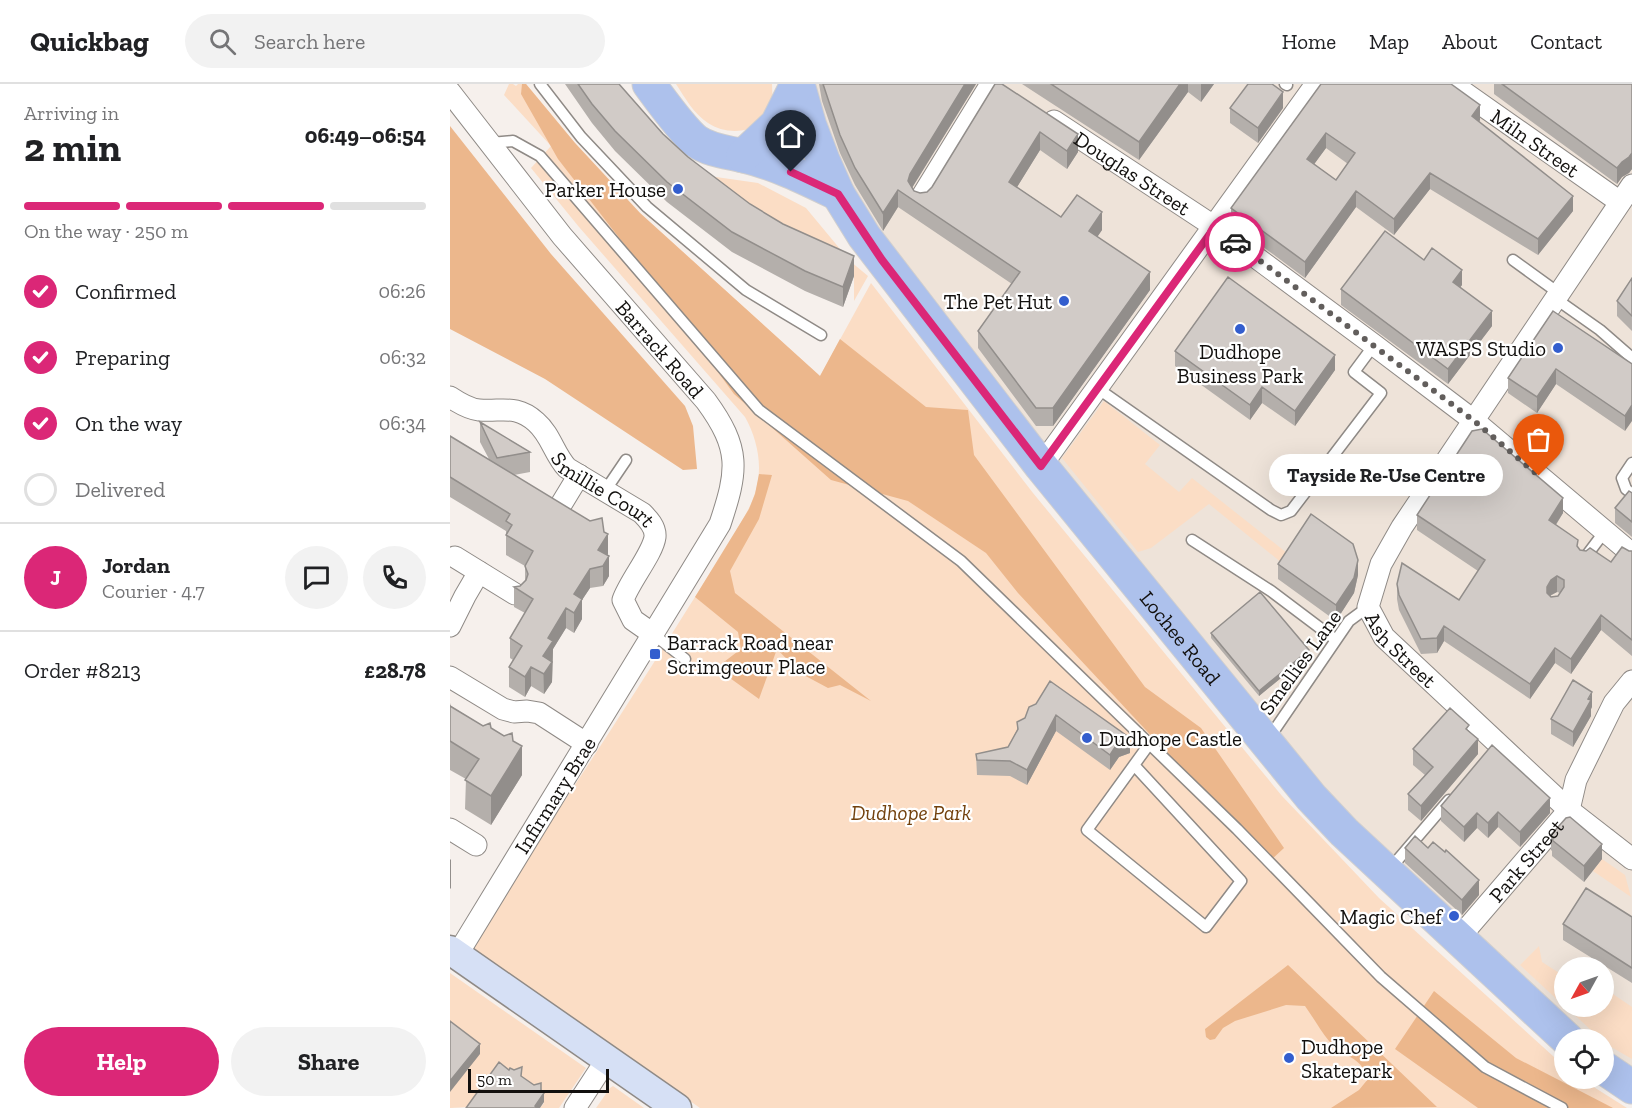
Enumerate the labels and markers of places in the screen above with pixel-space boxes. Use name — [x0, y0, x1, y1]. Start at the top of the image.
pin — [765, 110, 816, 172]
place label: Parker House — [545, 177, 666, 202]
marker: Parker House — [671, 182, 685, 196]
place label: The Pet Hut — [944, 289, 1052, 314]
marker: The Pet Hut — [1057, 294, 1071, 308]
marker: Dudhope Business Park — [1233, 322, 1247, 336]
place label: WASPS Studio — [1416, 336, 1546, 361]
place label: Dudhope Business Park — [1177, 339, 1303, 388]
marker: WASPS Studio — [1551, 341, 1565, 355]
pin — [1513, 414, 1564, 476]
callout: Tayside Re-Use Centre — [1269, 455, 1503, 497]
place label: Barrack Road near Scrimgeour Place — [667, 630, 834, 679]
marker: Barrack Road near Scrimgeour Place — [648, 647, 662, 661]
place label: Dudhope Castle — [1099, 726, 1242, 751]
marker: Dudhope Castle — [1080, 731, 1094, 745]
place label: Magic Chef — [1340, 904, 1443, 929]
marker: Magic Chef — [1447, 909, 1461, 923]
place label: Dudhope Skatepark — [1301, 1034, 1392, 1083]
marker: Dudhope Skatepark — [1282, 1051, 1296, 1065]

